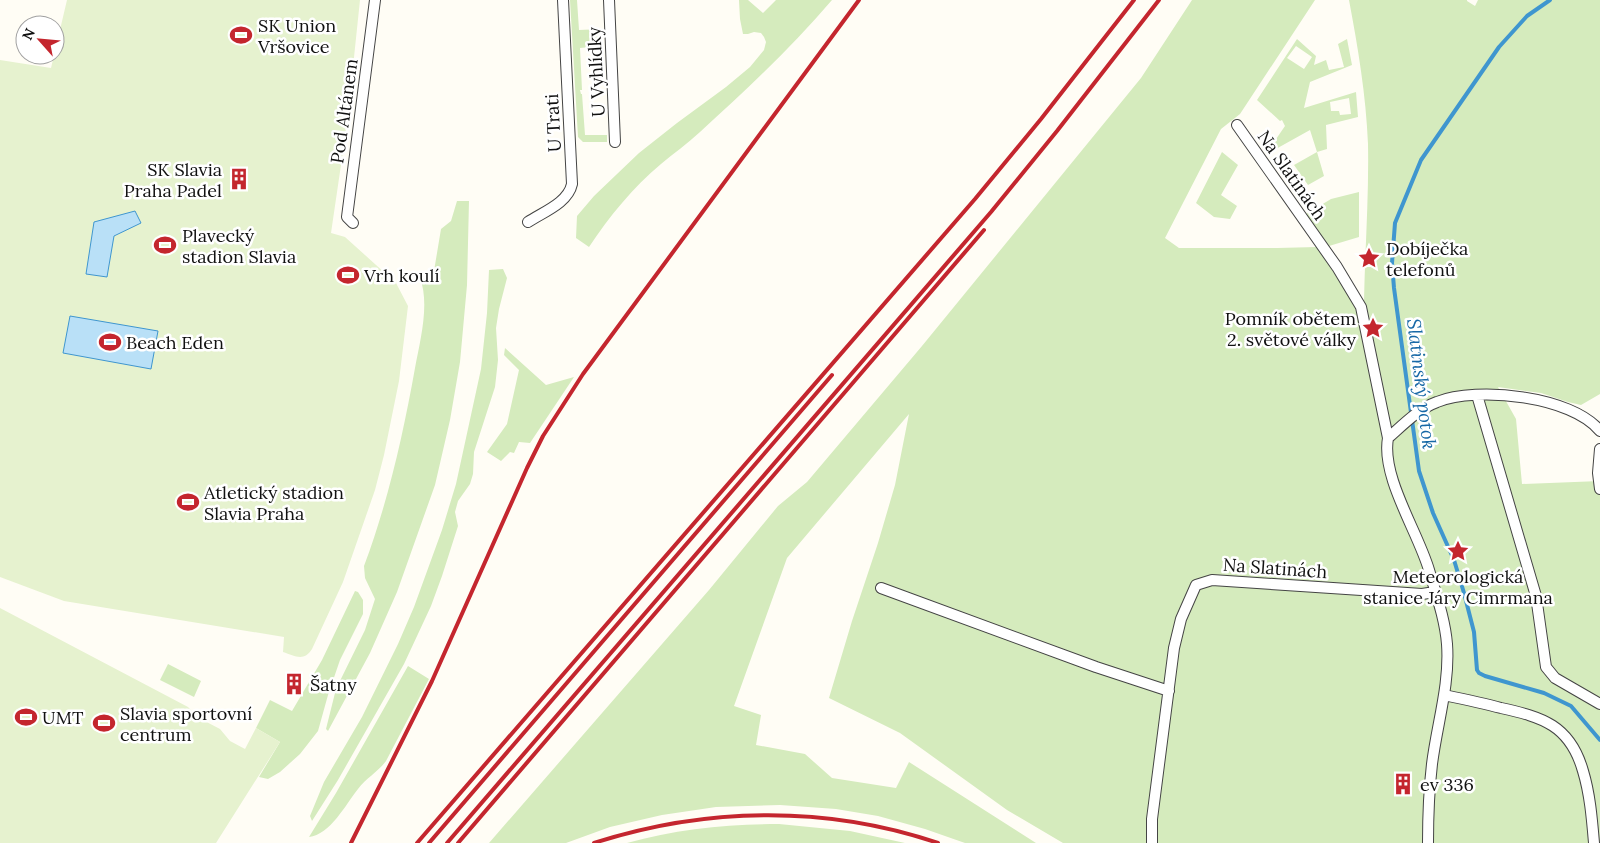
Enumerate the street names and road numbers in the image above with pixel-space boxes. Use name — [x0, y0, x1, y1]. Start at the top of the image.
street label: U Vyhlídky — [582, 26, 610, 117]
street label: Pod Altánem — [325, 57, 363, 165]
street label: U Trati — [540, 93, 566, 153]
street label: Na Slatinách — [1253, 126, 1332, 225]
street label: Na Slatinách — [1222, 553, 1328, 583]

